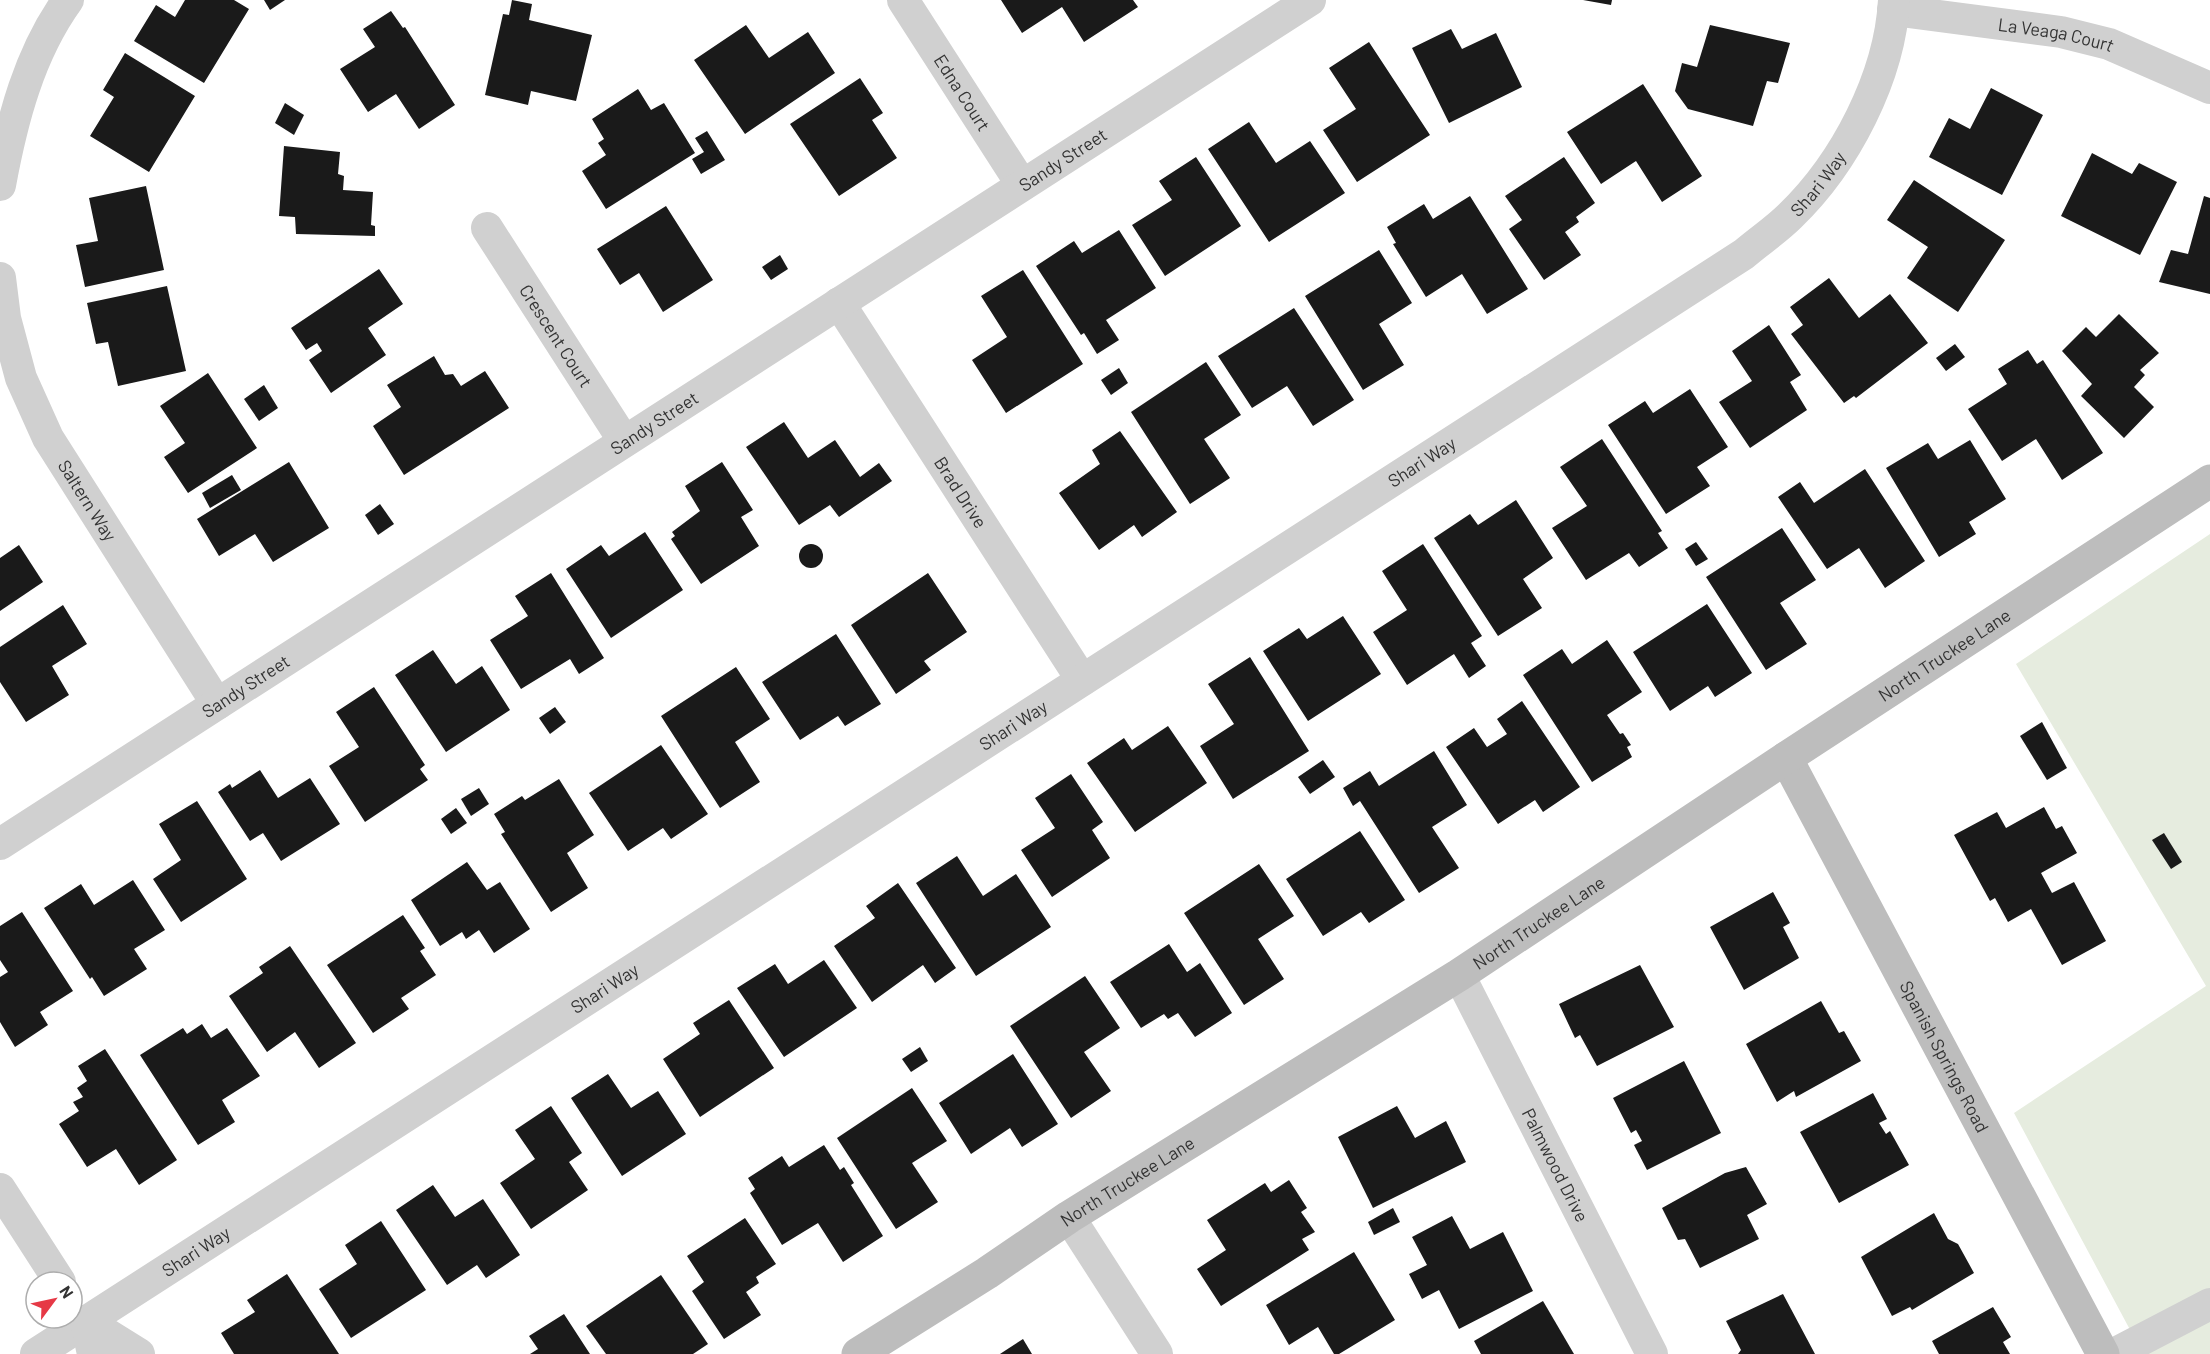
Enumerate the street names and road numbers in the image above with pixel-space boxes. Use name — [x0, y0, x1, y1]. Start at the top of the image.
street label: La Veaga Court — [1997, 13, 2118, 56]
street label: Edna Court — [930, 50, 995, 135]
street label: Sandy Street — [1014, 123, 1111, 196]
street label: Shari Way — [1785, 147, 1850, 221]
street label: Crescent Court — [515, 280, 597, 391]
street label: Sandy Street — [606, 386, 702, 459]
street label: Shari Way — [1383, 432, 1460, 492]
street label: Brad Drive — [930, 452, 992, 532]
street label: Saltern Way — [54, 456, 122, 545]
street label: North Truckee Lane — [1874, 603, 2015, 706]
street label: Sandy Street — [197, 649, 294, 722]
street label: Shari Way — [975, 695, 1051, 755]
street label: North Truckee Lane — [1468, 871, 1609, 974]
street label: Shari Way — [566, 958, 642, 1018]
street label: Spanish Springs Road — [1895, 977, 1994, 1136]
street label: Palmwood Drive — [1518, 1104, 1594, 1225]
street label: North Truckee Lane — [1056, 1131, 1198, 1231]
street label: Shari Way — [158, 1221, 234, 1281]

